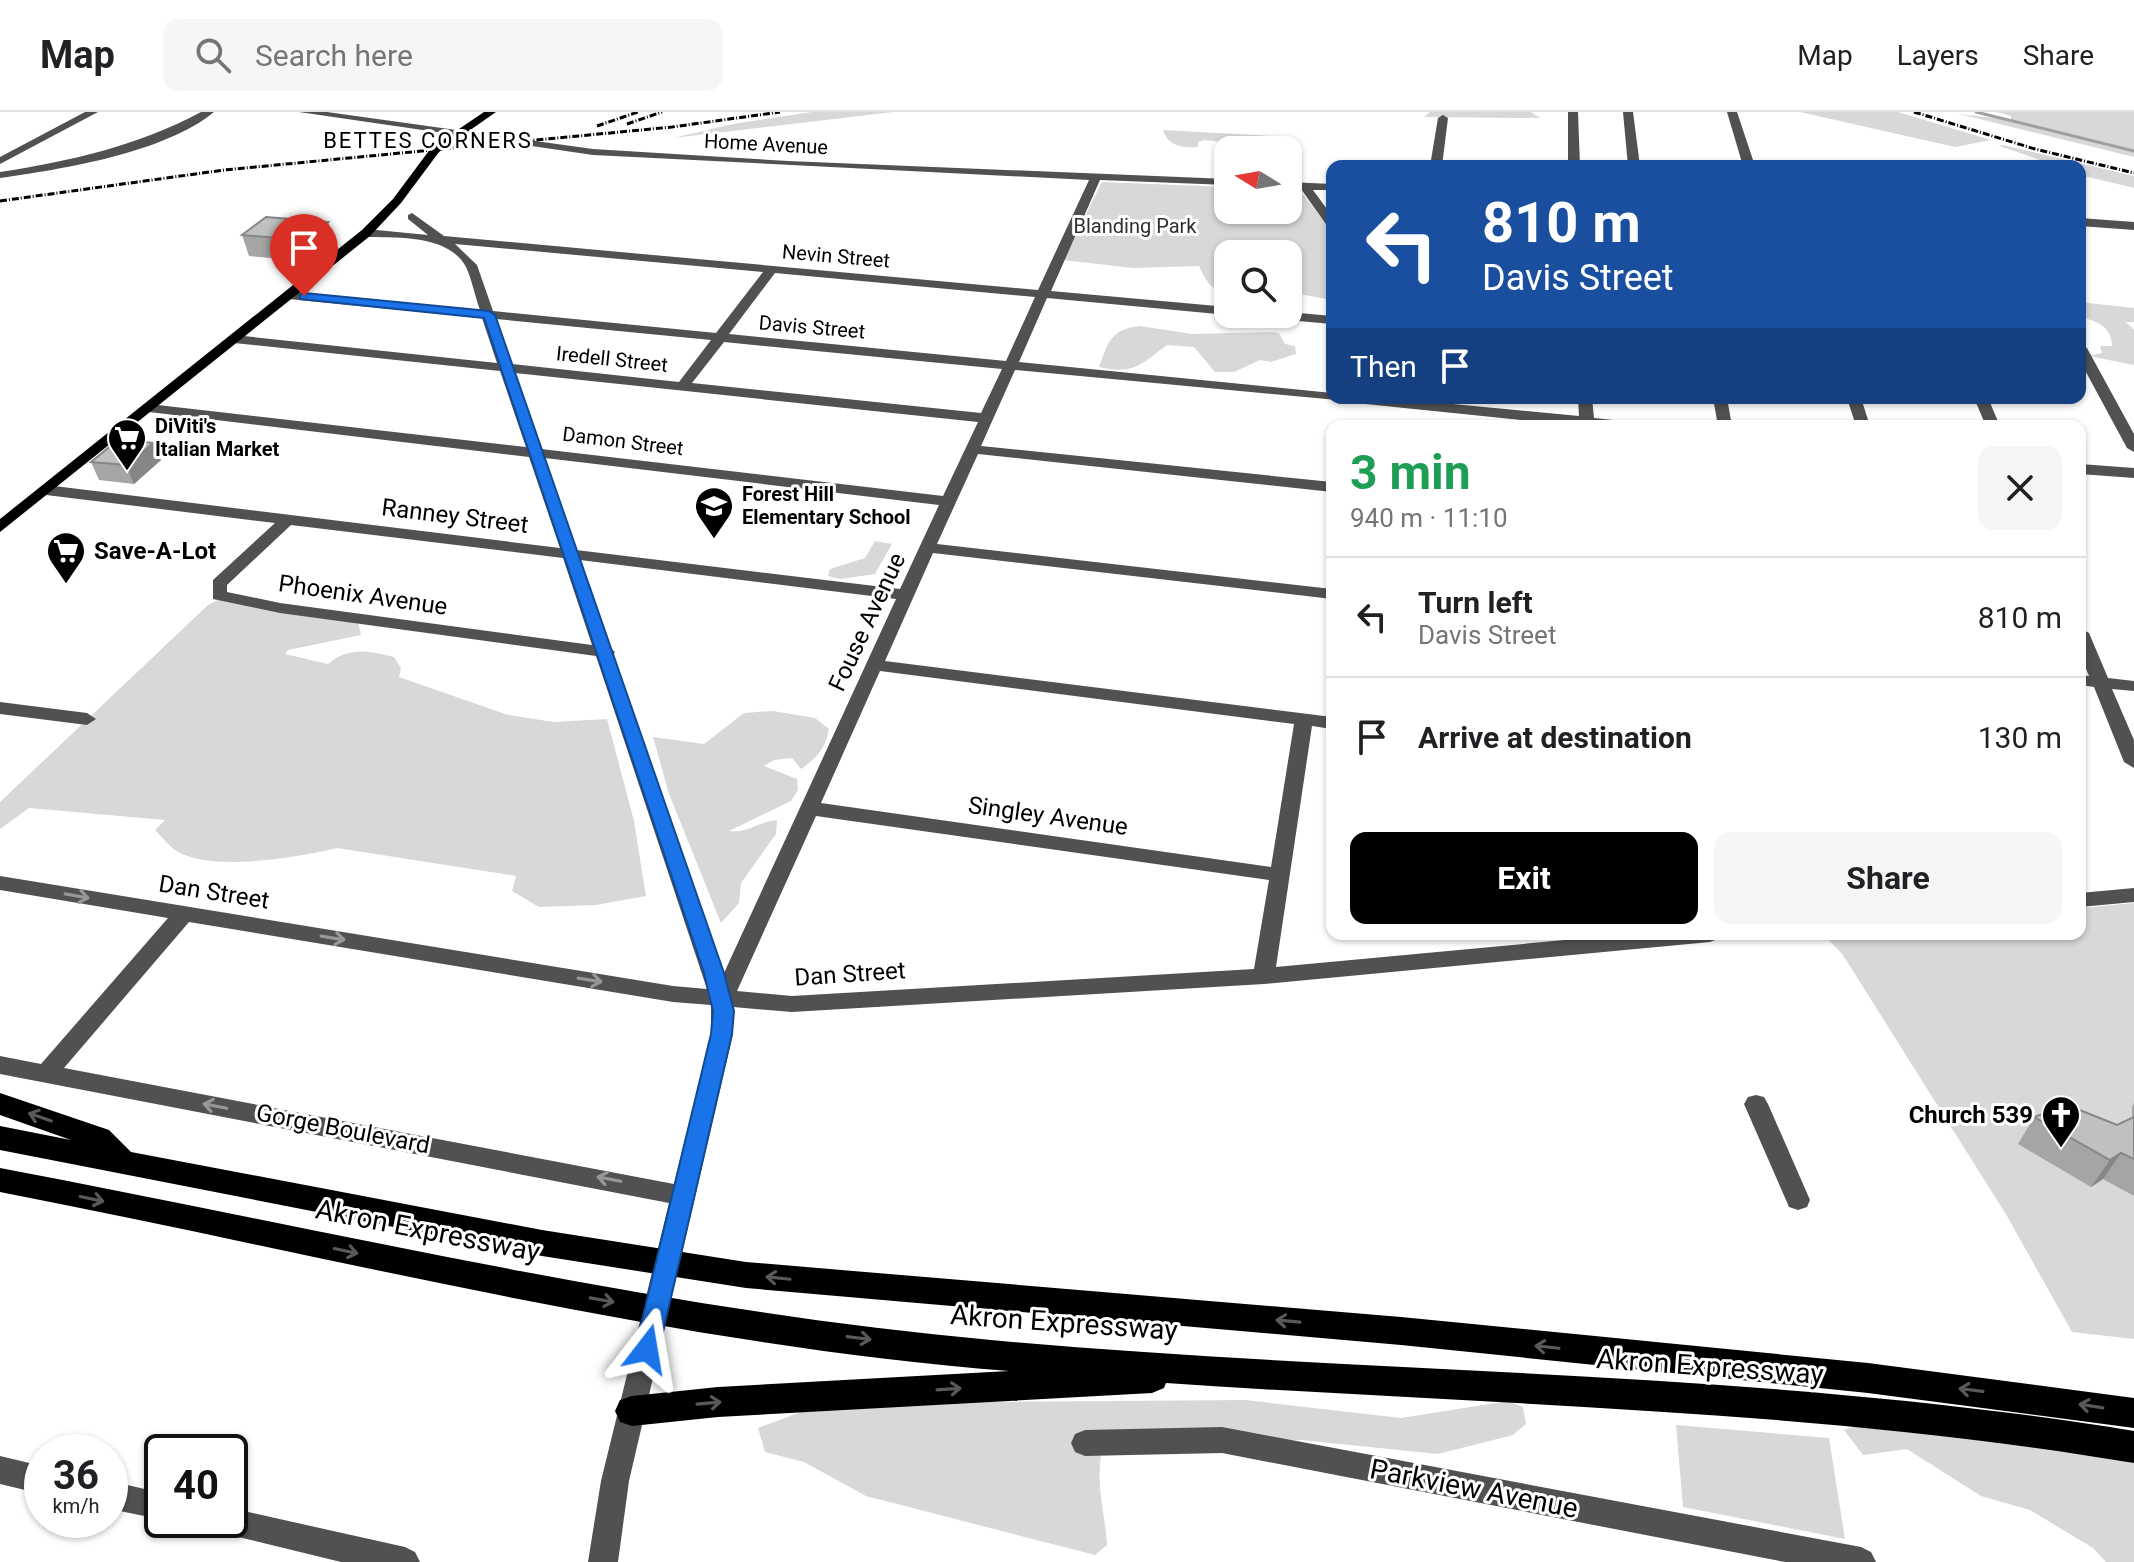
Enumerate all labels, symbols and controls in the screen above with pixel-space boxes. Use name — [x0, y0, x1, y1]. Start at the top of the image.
search box — [163, 19, 723, 91]
text: Map — [40, 33, 115, 77]
icon: search — [191, 33, 235, 77]
text: Search here — [255, 38, 413, 73]
text: Map — [1797, 39, 1853, 72]
text: Layers — [1897, 39, 1979, 72]
text: Share — [2023, 39, 2094, 72]
district label: BETTES CORNERS — [323, 128, 533, 153]
street label: Home Avenue — [703, 129, 829, 159]
north arrow — [1214, 136, 1302, 224]
map controls — [1214, 136, 1302, 328]
text: 810 m — [1482, 190, 1641, 256]
icon: left — [1350, 192, 1454, 296]
pin — [270, 214, 338, 296]
park label: Blanding Park — [1074, 214, 1197, 238]
icon: arrive — [282, 226, 326, 270]
street label: Nevin Street — [781, 239, 891, 273]
button: search — [1214, 240, 1302, 328]
text: Davis Street — [1482, 257, 1674, 299]
street label: Davis Street — [758, 310, 866, 344]
street label: Iredell Street — [555, 341, 669, 377]
icon: arrive — [1433, 344, 1477, 388]
text: Then — [1350, 349, 1417, 384]
place label: DiViti's Italian Market — [155, 414, 280, 461]
supermarket icon: DiViti's Italian Market — [106, 417, 148, 472]
street label: Damon Street — [561, 422, 685, 460]
text: 3 min — [1350, 444, 1471, 501]
button: close — [1978, 446, 2062, 530]
place label: Forest Hill Elementary School — [742, 482, 911, 529]
school or university icon: Forest Hill Elementary School — [693, 485, 735, 540]
street label: Ranney Street — [380, 493, 530, 539]
text: 940 m · 11:10 — [1350, 503, 1508, 533]
supermarket icon: Save-A-Lot — [45, 530, 87, 585]
place label: Save-A-Lot — [94, 537, 216, 565]
street label: Fouse Avenue — [823, 548, 911, 696]
street label: Phoenix Avenue — [277, 569, 449, 621]
text: Turn left — [1418, 585, 1533, 620]
icon: left — [1350, 595, 1394, 639]
text: 810 m — [1978, 600, 2062, 635]
text: Davis Street — [1418, 620, 1556, 650]
icon: arrive — [1350, 715, 1394, 759]
text: Arrive at destination — [1418, 720, 1692, 755]
text: 130 m — [1978, 720, 2062, 755]
street label: Singley Avenue — [966, 791, 1130, 841]
button: Exit — [1350, 832, 1698, 924]
button: Share — [1714, 832, 2062, 924]
street label: Dan Street — [157, 869, 271, 915]
one-way arrow — [64, 889, 89, 904]
one-way arrow — [320, 932, 346, 947]
street label: Dan Street — [793, 956, 907, 992]
one-way arrow — [577, 974, 602, 989]
church icon: Church 539 — [2040, 1094, 2082, 1149]
one-way arrow — [203, 1097, 229, 1112]
street label: Gorge Boulevard — [254, 1098, 432, 1160]
place label: Church 539 — [1909, 1101, 2033, 1129]
one-way arrow — [27, 1109, 52, 1124]
one-way arrow — [596, 1170, 622, 1185]
one-way arrow — [78, 1192, 104, 1207]
street label: Akron Expressway — [313, 1193, 543, 1268]
one-way arrow — [333, 1244, 359, 1259]
one-way arrow — [765, 1271, 792, 1286]
one-way arrow — [588, 1294, 614, 1309]
street label: Akron Expressway — [949, 1298, 1179, 1347]
position arrow — [605, 1307, 689, 1391]
one-way arrow — [1275, 1313, 1302, 1328]
one-way arrow — [845, 1331, 872, 1346]
one-way arrow — [1534, 1339, 1561, 1354]
street label: Akron Expressway — [1595, 1342, 1825, 1391]
one-way arrow — [935, 1381, 962, 1396]
one-way arrow — [1959, 1382, 1984, 1397]
one-way arrow — [696, 1395, 722, 1410]
one-way arrow — [2079, 1398, 2104, 1413]
speed limit sign: 40 — [144, 1434, 248, 1538]
text: 36 — [53, 1452, 99, 1499]
street label: Parkview Avenue — [1367, 1452, 1581, 1525]
text: km/h — [53, 1494, 99, 1518]

